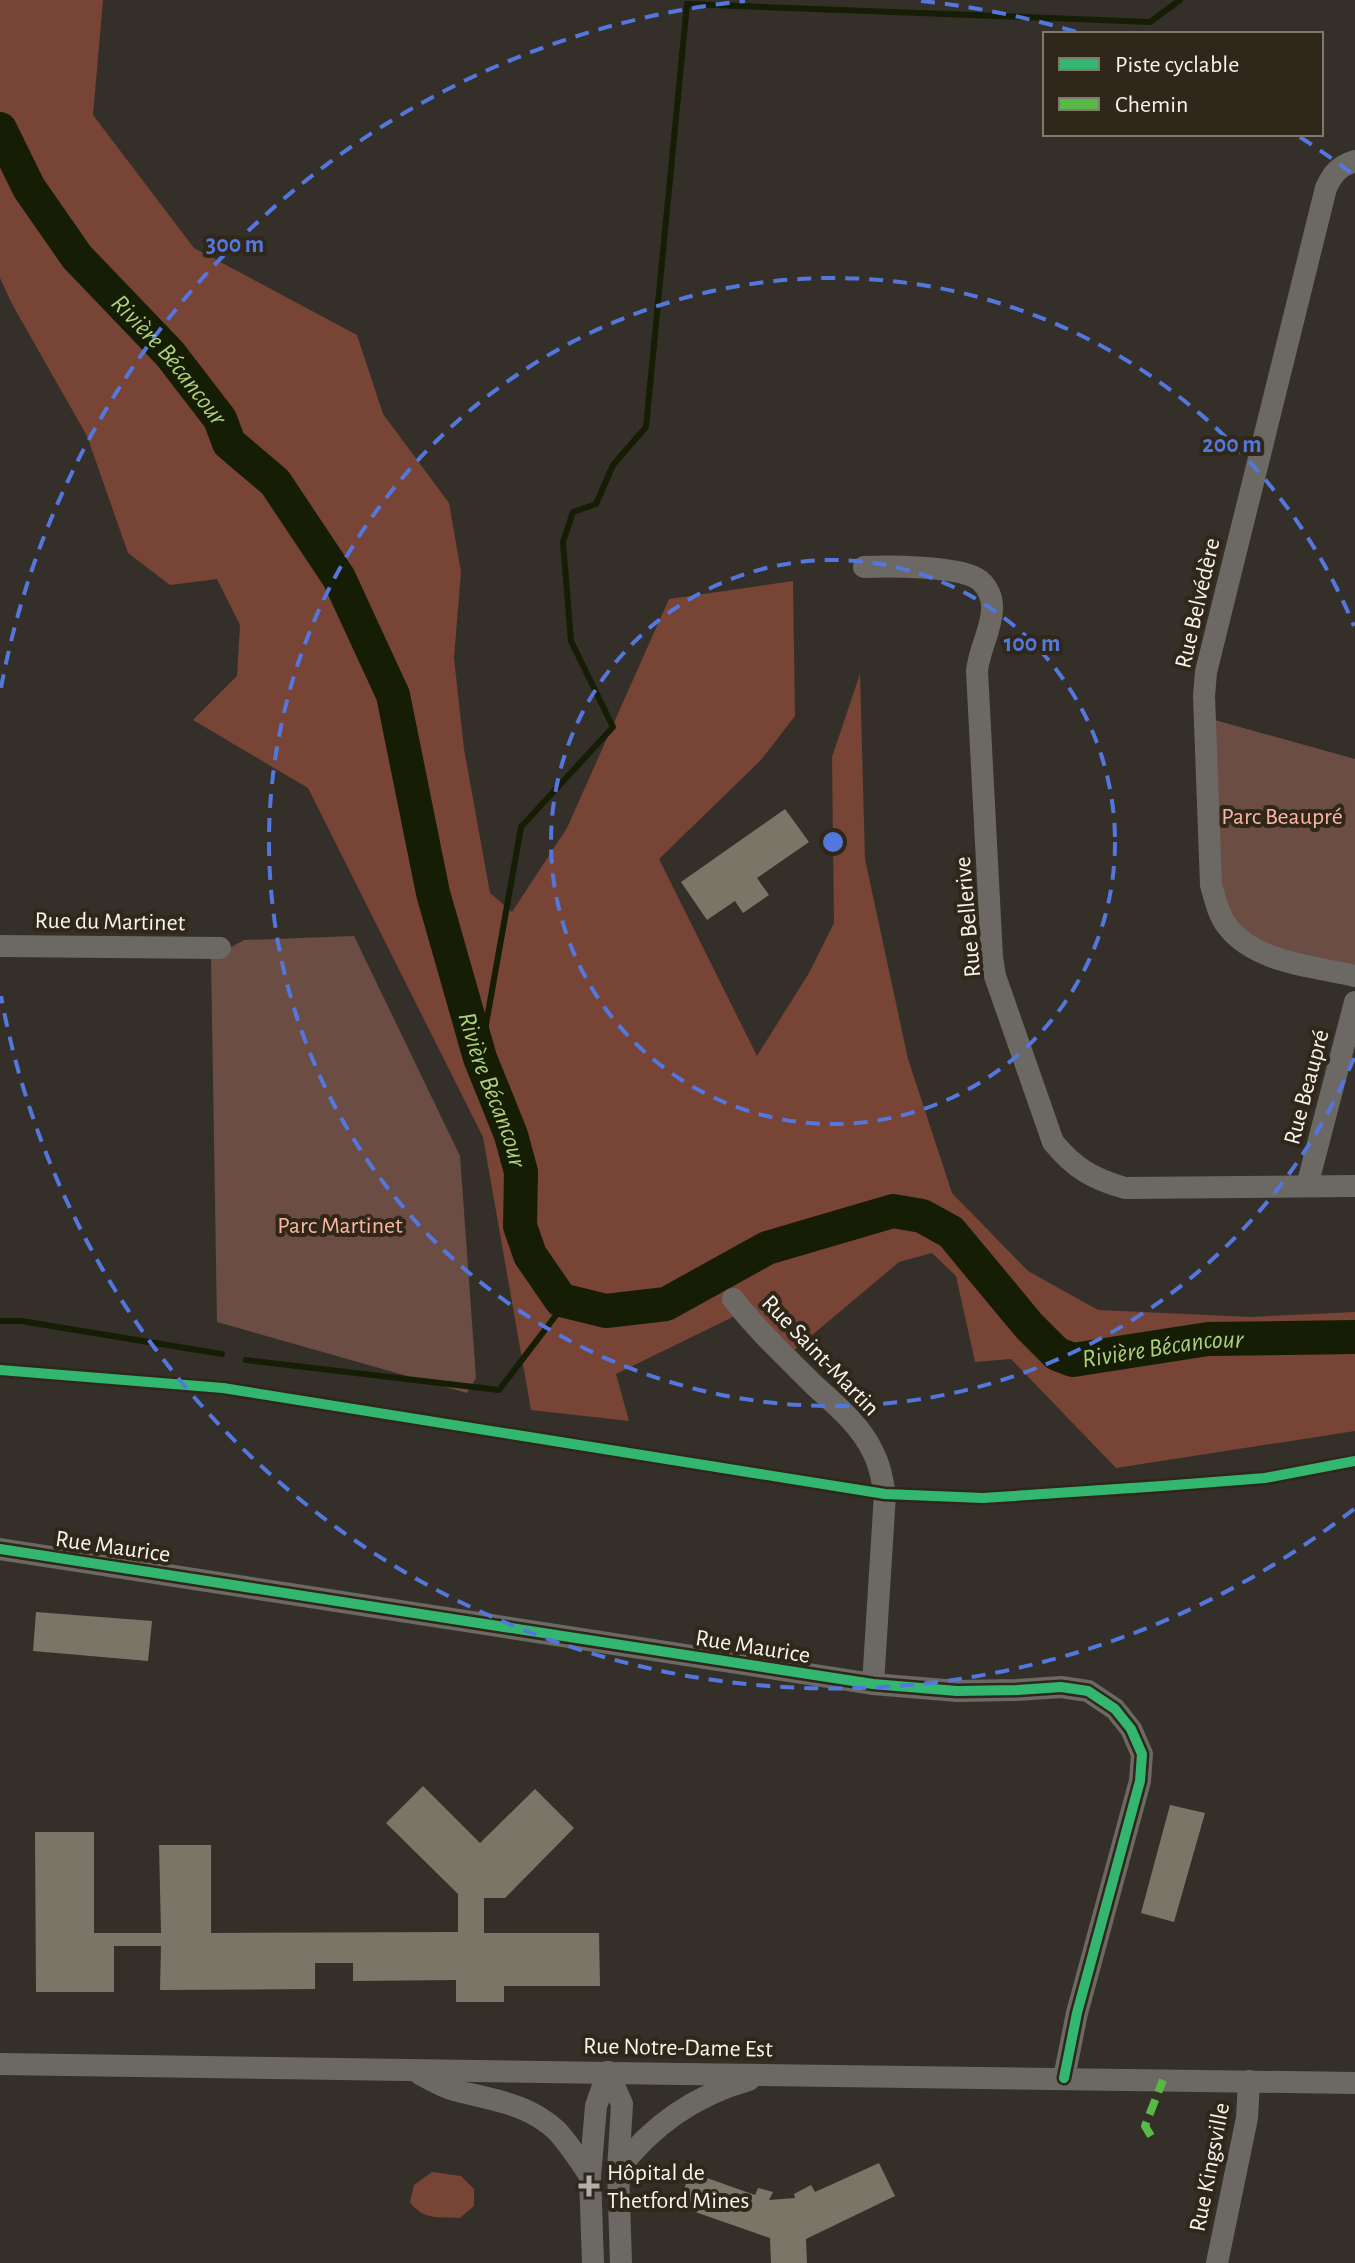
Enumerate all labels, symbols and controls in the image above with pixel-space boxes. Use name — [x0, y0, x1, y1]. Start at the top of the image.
legend — [1043, 32, 1323, 136]
text: Piste cyclable — [1115, 53, 1239, 77]
text: Chemin — [1115, 93, 1188, 117]
text: 300 m — [206, 233, 264, 257]
water label: Rivière Bécancour — [106, 290, 232, 431]
text: 200 m — [1202, 433, 1262, 457]
street label: Rue Belvédère — [1171, 536, 1225, 671]
text: 100 m — [1004, 632, 1060, 656]
park label: Parc Beaupré — [1221, 805, 1343, 829]
centre of rings — [819, 828, 847, 856]
street label: Rue Bellerive — [951, 856, 985, 978]
street label: Rue du Martinet — [34, 909, 186, 935]
water label: Rivière Bécancour — [454, 1009, 531, 1172]
street label: Rue Beaupré — [1280, 1027, 1334, 1147]
park label: Parc Martinet — [277, 1214, 403, 1238]
street label: Rue Saint-Martin — [757, 1291, 884, 1421]
water label: Rivière Bécancour — [1080, 1326, 1245, 1372]
street label: Rue Maurice — [54, 1527, 172, 1567]
street label: Rue Maurice — [694, 1626, 812, 1668]
street label: Rue Notre-Dame Est — [583, 2034, 773, 2062]
street label: Rue Kingsville — [1186, 2101, 1234, 2234]
place label: Hôpital de Thetford Mines — [607, 2161, 749, 2213]
marker: Hôpital de Thetford Mines — [578, 2175, 600, 2197]

